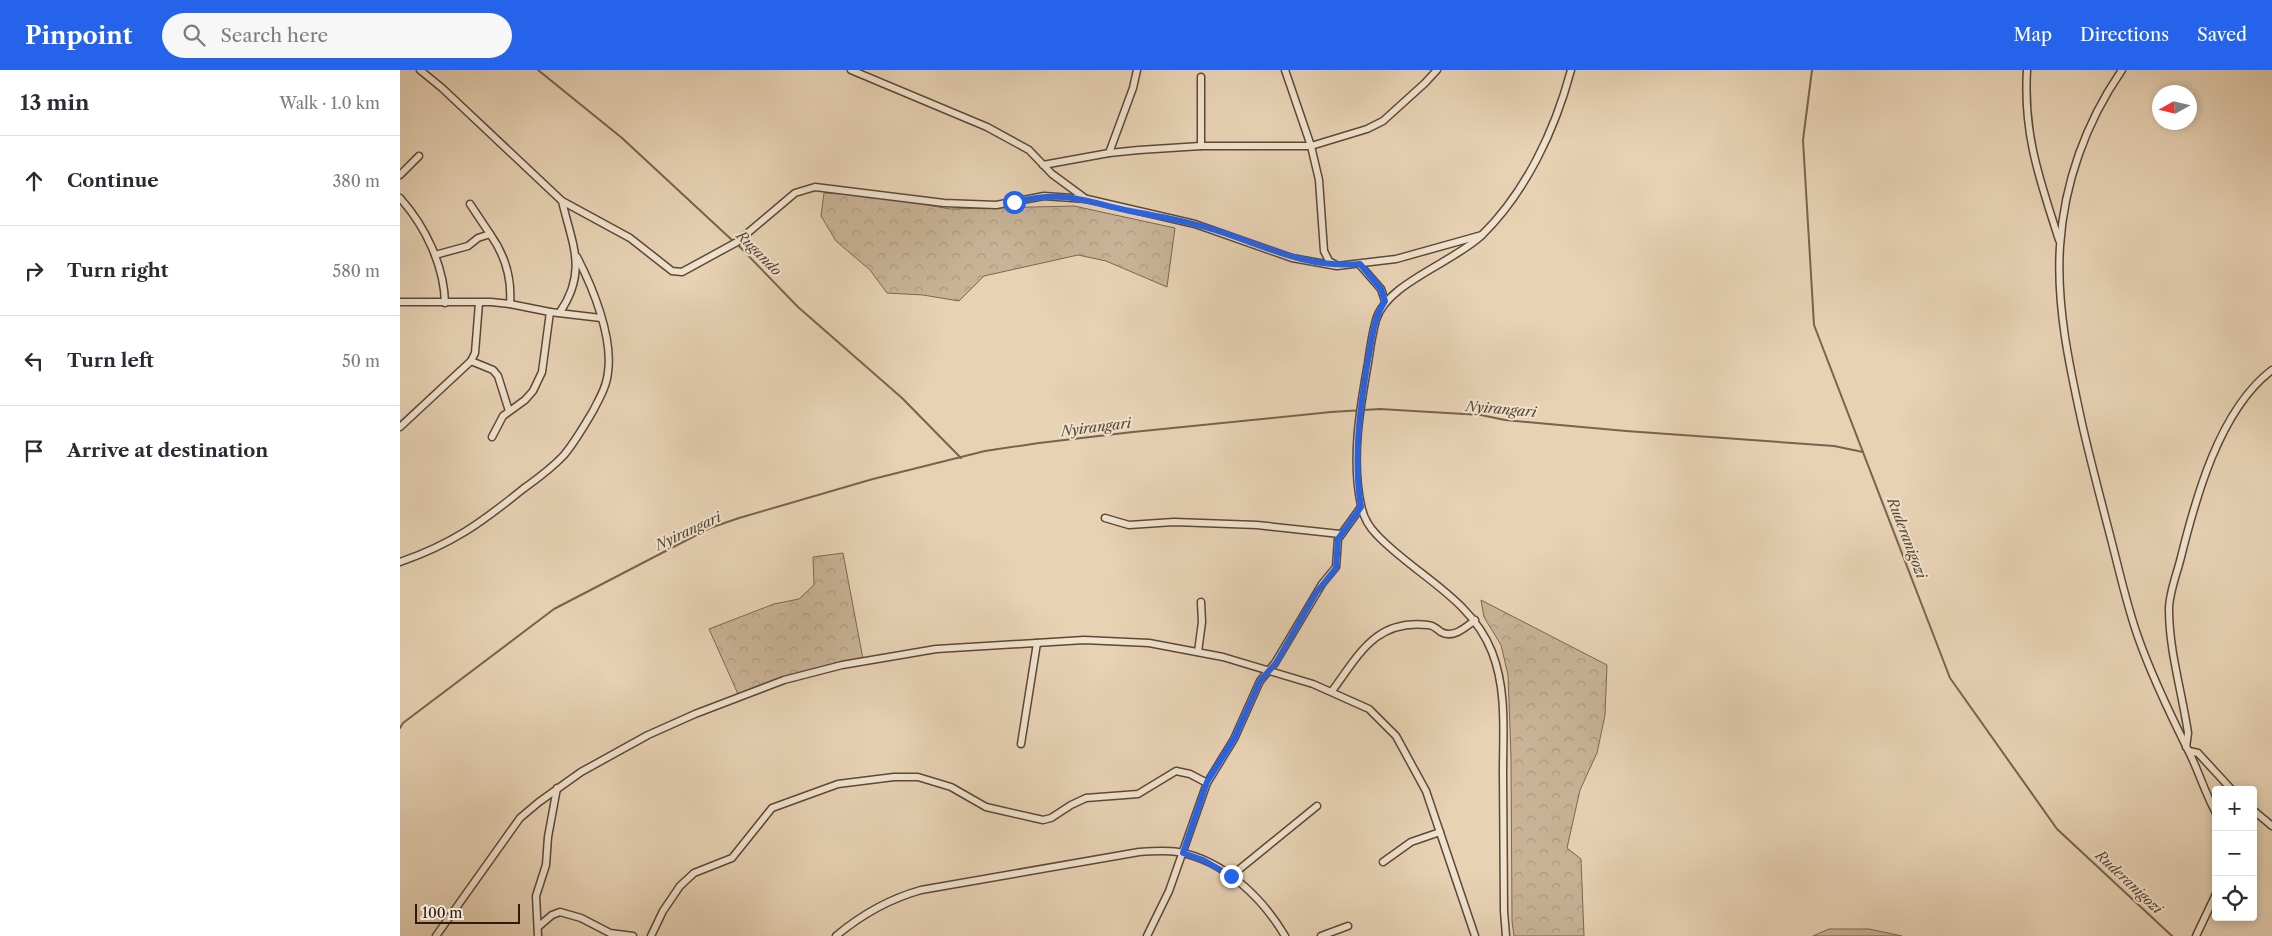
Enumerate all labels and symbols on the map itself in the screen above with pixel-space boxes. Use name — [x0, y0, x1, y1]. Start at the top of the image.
north arrow — [2152, 85, 2197, 130]
route start — [1003, 191, 1026, 214]
water label: Rugando — [732, 226, 786, 280]
water label: Nyirangari — [1464, 397, 1539, 421]
water label: Nyirangari — [1059, 414, 1134, 440]
water label: Ruderanigozi — [1883, 494, 1931, 582]
water label: Nyirangari — [651, 507, 725, 555]
water label: Ruderanigozi — [2091, 846, 2167, 919]
route end — [1220, 865, 1243, 888]
scale bar — [415, 901, 520, 924]

